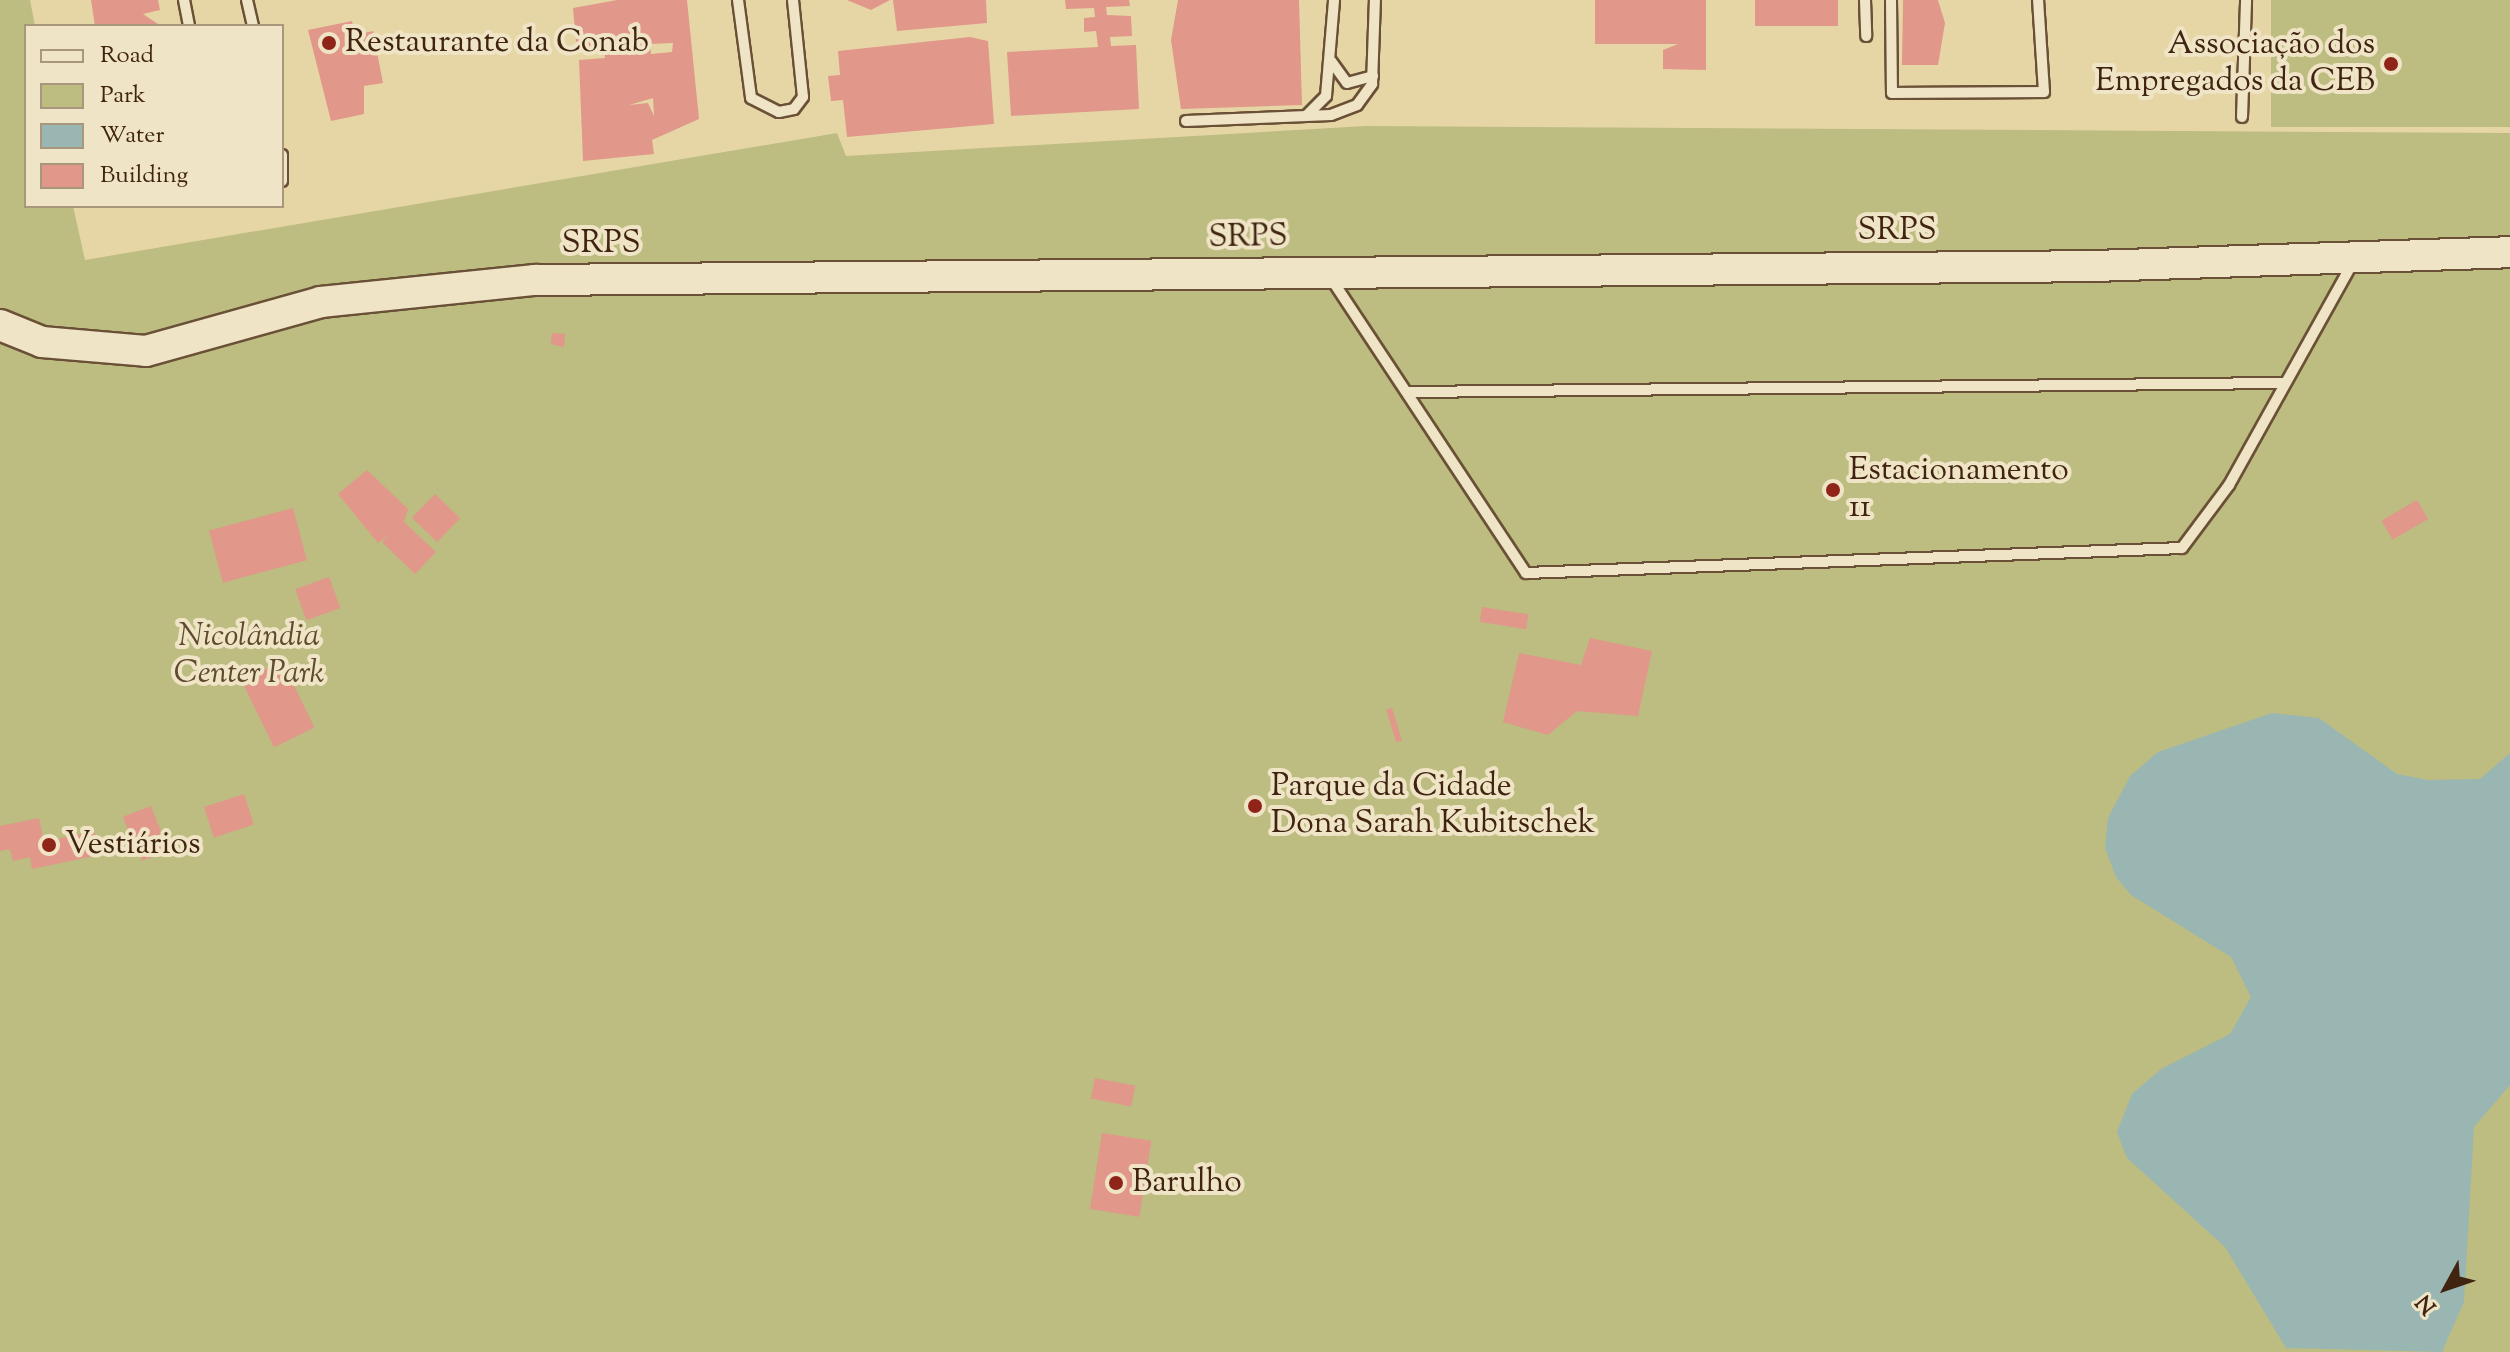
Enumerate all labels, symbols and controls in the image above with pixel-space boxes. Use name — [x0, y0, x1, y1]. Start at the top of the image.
legend — [24, 24, 284, 208]
place label: Restaurante da Conab — [345, 24, 649, 62]
place label: Associação dos Empregados da CEB — [2095, 27, 2375, 102]
marker: Restaurante da Conab — [320, 34, 338, 52]
text: Road — [100, 39, 154, 73]
marker: Associação dos Empregados da CEB — [2382, 55, 2400, 73]
text: Park — [100, 79, 146, 113]
text: Water — [100, 119, 164, 153]
text: Building — [100, 159, 188, 193]
street label: SRPS — [1857, 212, 1937, 250]
street label: SRPS — [1208, 218, 1288, 258]
street label: SRPS — [561, 225, 641, 263]
place label: Estacionamento 11 — [1849, 453, 2069, 528]
marker: Estacionamento 11 — [1824, 481, 1842, 499]
park label: Nicolândia Center Park — [174, 619, 324, 694]
place label: Parque da Cidade Dona Sarah Kubitschek — [1271, 769, 1595, 844]
marker: Parque da Cidade Dona Sarah Kubitschek — [1246, 797, 1264, 815]
place label: Vestiários — [65, 826, 201, 864]
marker: Vestiários — [40, 836, 58, 854]
place label: Barulho — [1132, 1164, 1242, 1202]
marker: Barulho — [1107, 1174, 1125, 1192]
north arrow — [2406, 1248, 2486, 1328]
text: N — [2410, 1286, 2446, 1320]

